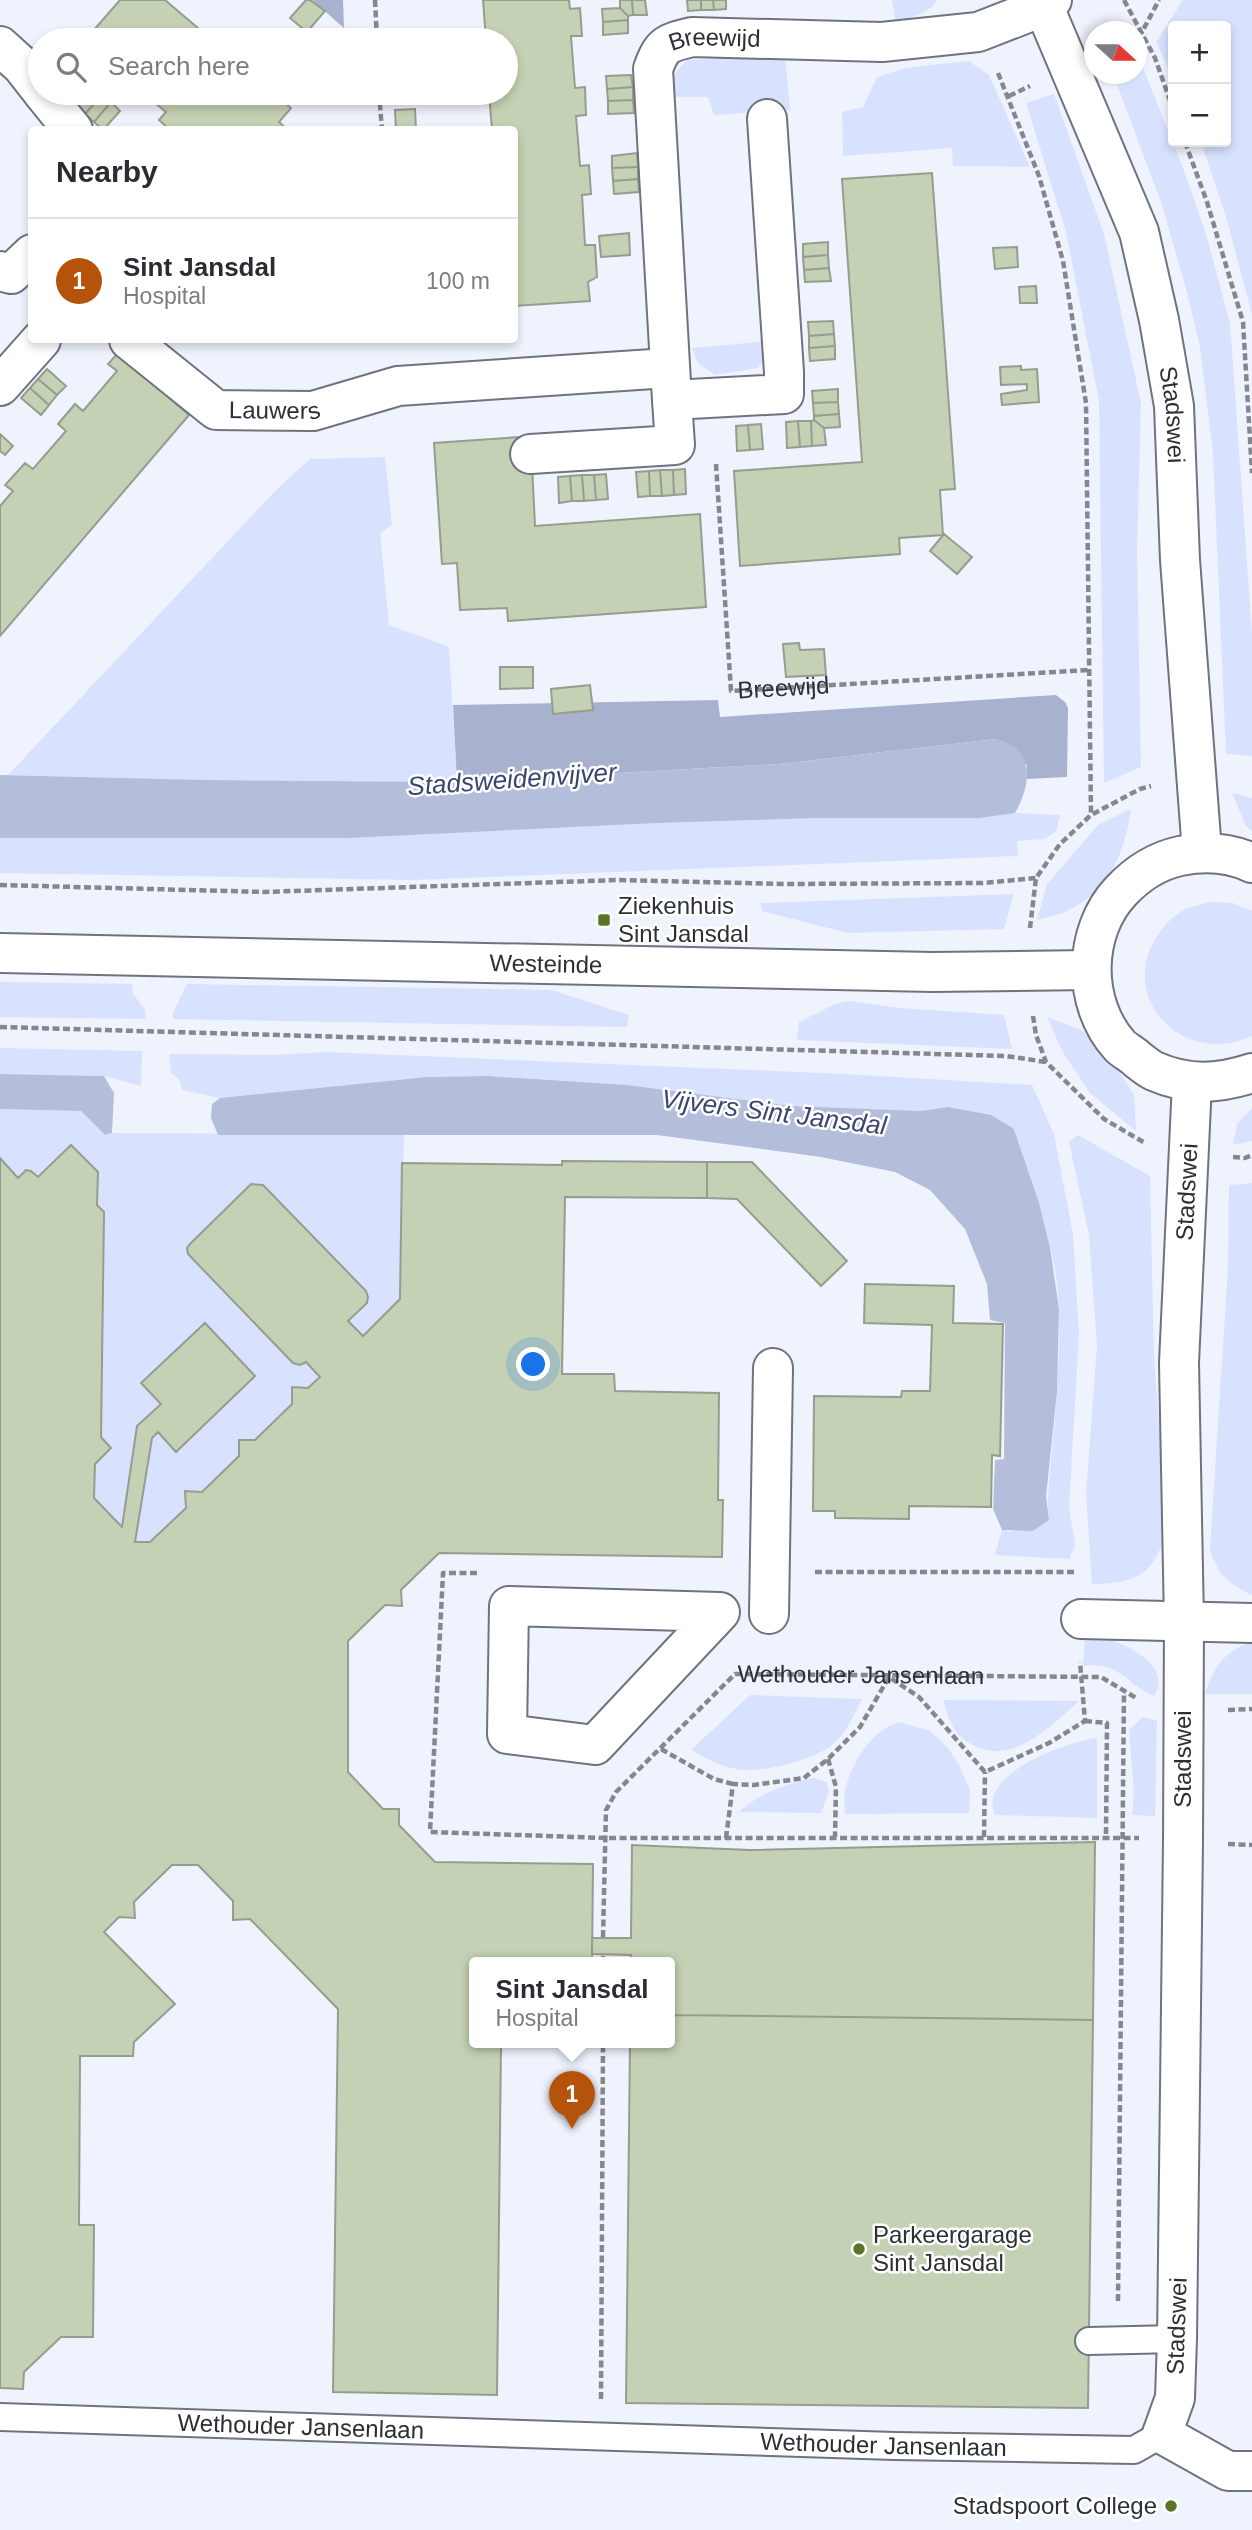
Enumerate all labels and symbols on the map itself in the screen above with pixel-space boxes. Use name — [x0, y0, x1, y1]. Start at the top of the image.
north arrow — [1084, 21, 1147, 84]
street label: Breewijd — [665, 23, 761, 56]
street label: Stadswei — [1154, 364, 1190, 464]
street label: Lauwers — [229, 396, 323, 425]
street label: Breewijd — [737, 671, 830, 704]
water label: Stadsweidenvijver — [406, 757, 619, 801]
place label: Ziekenhuis Sint Jansdal — [618, 892, 749, 947]
marker: Ziekenhuis Sint Jansdal — [596, 912, 612, 928]
street label: Westeinde — [489, 949, 603, 978]
water label: Vijvers Sint Jansdal — [660, 1083, 889, 1141]
street label: Stadswei — [1170, 1143, 1203, 1241]
your location — [516, 1347, 550, 1381]
street label: Wethouder Jansenlaan — [737, 1660, 984, 1689]
street label: Stadswei — [1169, 1710, 1196, 1808]
pin: 1 — [549, 2071, 595, 2129]
place label: Parkeergarage Sint Jansdal — [873, 2221, 1032, 2276]
marker: Parkeergarage Sint Jansdal — [851, 2241, 867, 2257]
street label: Stadswei — [1161, 2277, 1192, 2375]
street label: Wethouder Jansenlaan — [177, 2409, 425, 2444]
street label: Wethouder Jansenlaan — [760, 2428, 1007, 2461]
place label: Stadspoort College — [953, 2492, 1157, 2519]
marker: Stadspoort College — [1163, 2498, 1179, 2514]

